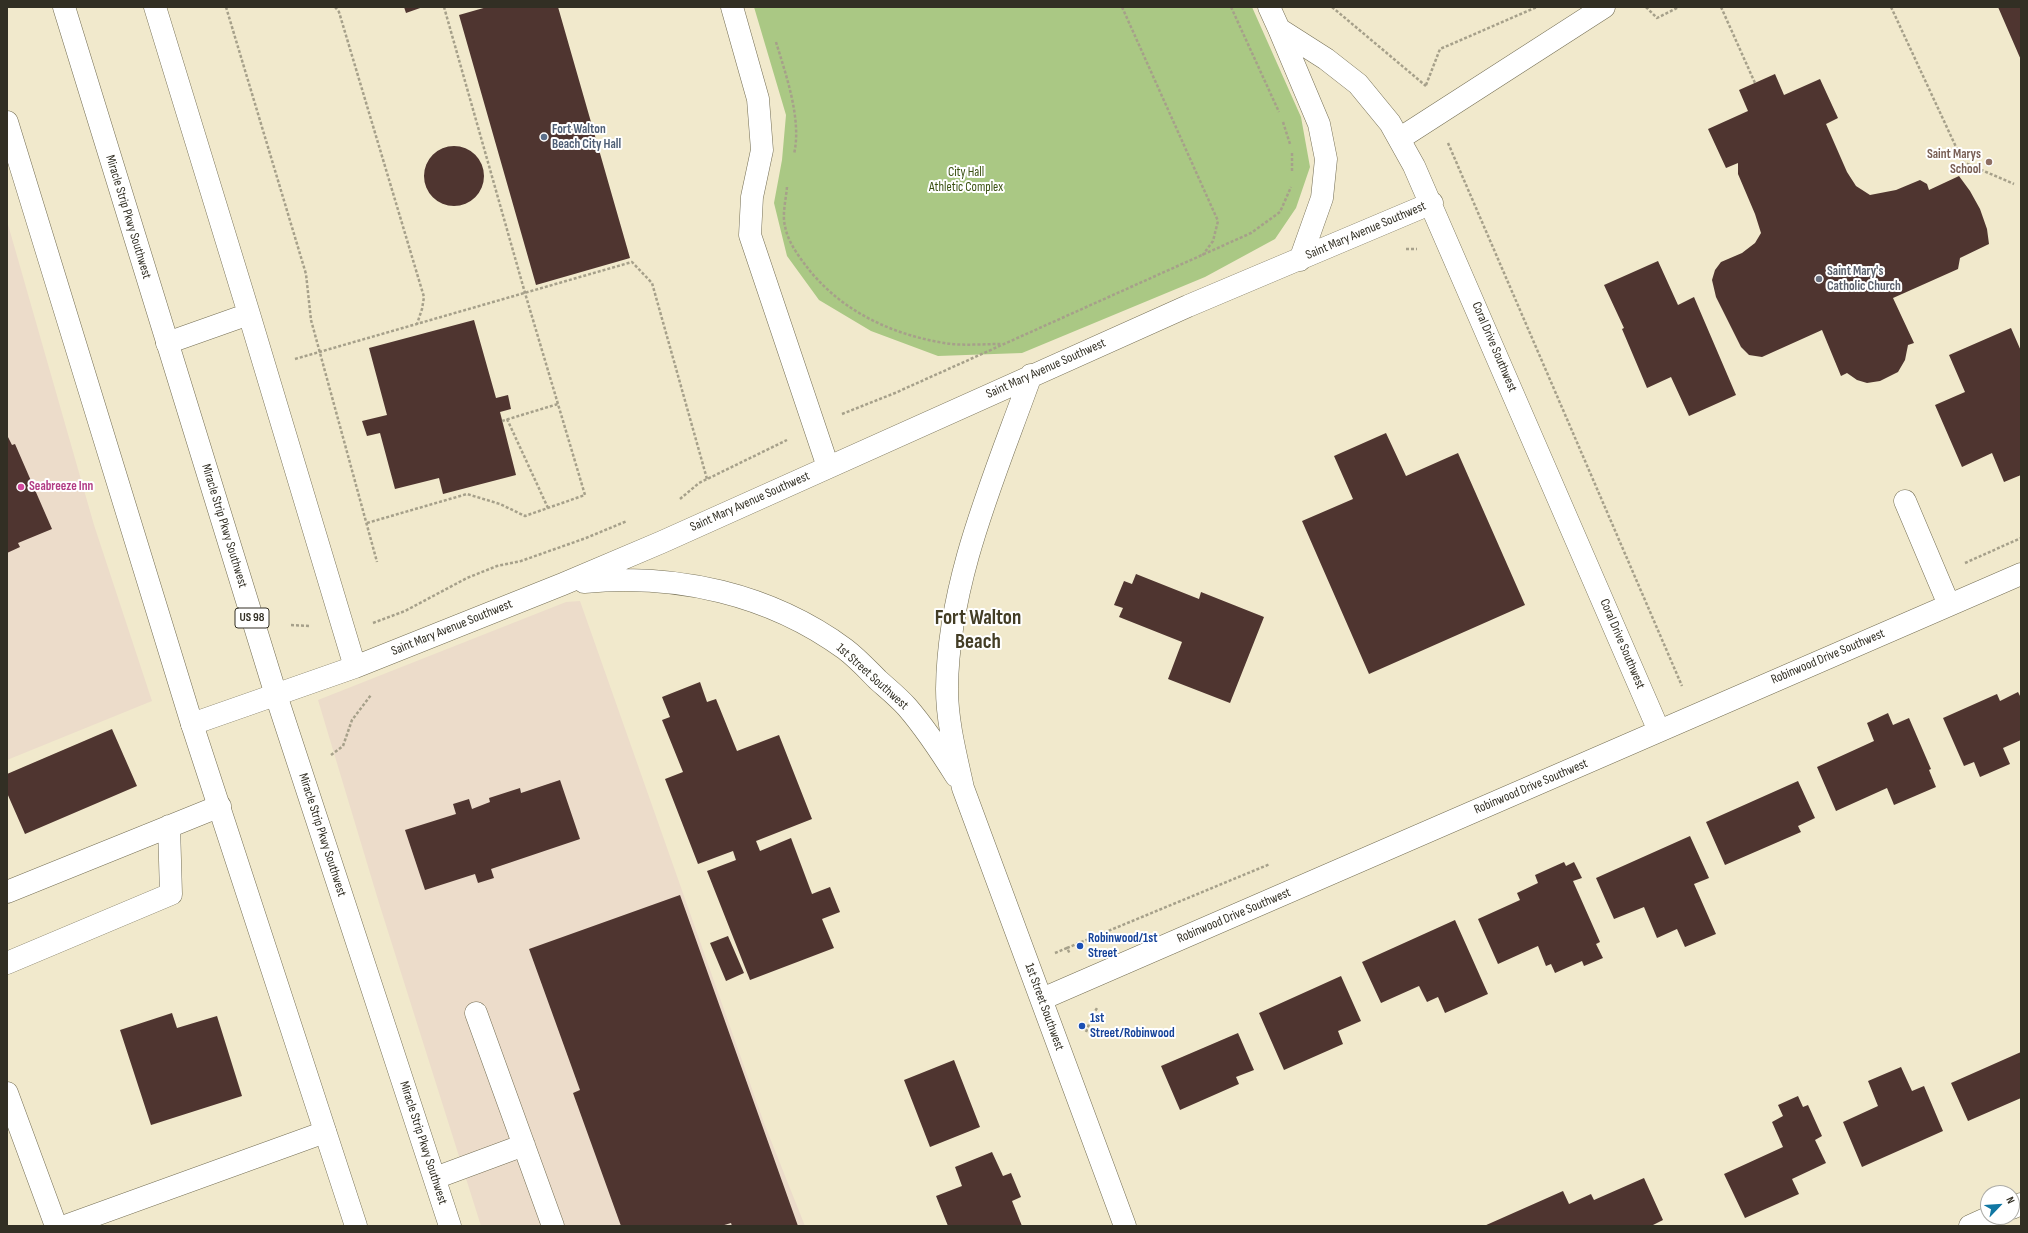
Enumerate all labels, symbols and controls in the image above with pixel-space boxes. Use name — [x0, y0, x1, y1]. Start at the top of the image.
place label: Fort Walton Beach City Hall — [552, 122, 621, 153]
marker: Fort Walton Beach City Hall — [539, 132, 549, 142]
place label: Saint Marys School — [1927, 147, 1981, 178]
street label: Miracle Strip Pkwy Southwest — [102, 153, 154, 281]
marker: Saint Marys School — [1984, 157, 1994, 167]
park label: City Hall Athletic Complex — [929, 165, 1003, 196]
street label: Saint Mary Avenue Southwest — [1303, 199, 1429, 263]
place label: Saint Mary's Catholic Church — [1827, 264, 1901, 295]
marker: Saint Mary's Catholic Church — [1814, 274, 1824, 284]
street label: Coral Drive Southwest — [1468, 300, 1520, 394]
street label: Saint Mary Avenue Southwest — [984, 336, 1108, 402]
street label: Miracle Strip Pkwy Southwest — [198, 462, 250, 590]
street label: Saint Mary Avenue Southwest — [688, 469, 812, 535]
place label: Seabreeze Inn — [29, 479, 93, 495]
marker: Seabreeze Inn — [16, 482, 26, 492]
street label: Saint Mary Avenue Southwest — [389, 597, 515, 659]
street label: Coral Drive Southwest — [1596, 597, 1648, 691]
district label: Fort Walton Beach — [935, 606, 1021, 656]
road number: US 98 — [235, 608, 269, 628]
street label: Robinwood Drive Southwest — [1769, 626, 1887, 688]
street label: 1st Street Southwest — [833, 641, 911, 713]
street label: Robinwood Drive Southwest — [1472, 756, 1590, 818]
street label: Miracle Strip Pkwy Southwest — [295, 771, 349, 899]
street label: Robinwood Drive Southwest — [1175, 885, 1293, 947]
place label: Robinwood/1st Street — [1088, 931, 1157, 962]
marker: Robinwood/1st Street — [1075, 941, 1085, 951]
street label: 1st Street Southwest — [1021, 961, 1067, 1053]
place label: 1st Street/Robinwood — [1090, 1011, 1175, 1042]
marker: 1st Street/Robinwood — [1077, 1021, 1087, 1031]
street label: Miracle Strip Pkwy Southwest — [396, 1079, 450, 1207]
north arrow — [1980, 1185, 2020, 1225]
text: N — [2003, 1195, 2018, 1206]

